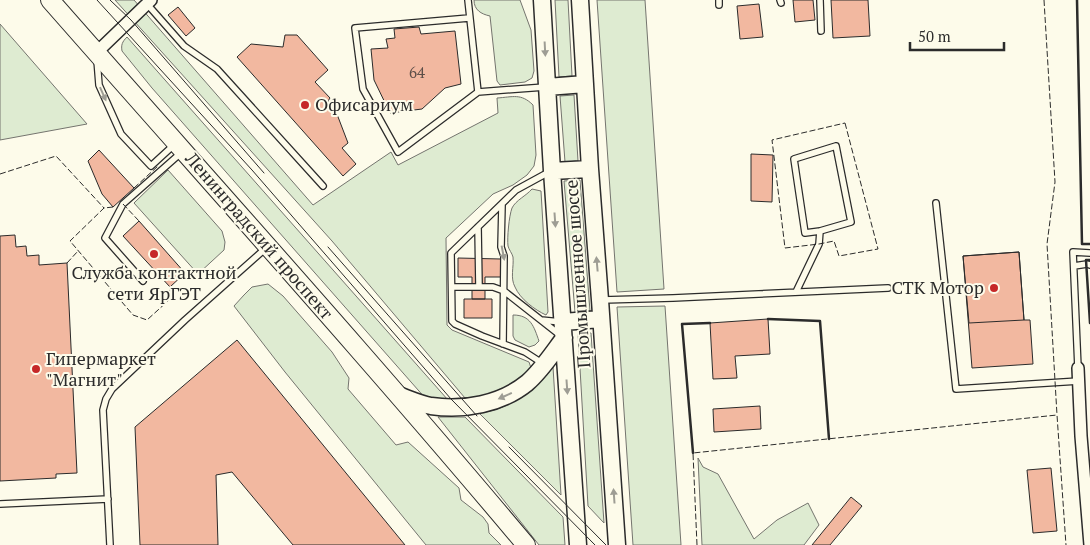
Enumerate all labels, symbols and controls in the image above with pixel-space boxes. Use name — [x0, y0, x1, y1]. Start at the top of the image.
scale bar — [910, 20, 1004, 52]
text: 50 m — [918, 26, 951, 46]
one-way arrow — [541, 41, 549, 57]
house number: 64 — [409, 62, 425, 82]
one-way arrow — [100, 87, 108, 101]
place label: Офисариум — [315, 92, 413, 116]
marker: Офисариум — [299, 99, 311, 111]
street label: Ленинградский проспект — [180, 146, 339, 324]
street label: Промышленное шоссе — [558, 179, 596, 369]
one-way arrow — [552, 212, 560, 228]
one-way arrow — [499, 245, 507, 261]
marker: Служба контактной сети ЯрГЭТ — [148, 248, 160, 260]
one-way arrow — [593, 256, 601, 272]
place label: Служба контактной сети ЯрГЭТ — [71, 260, 237, 305]
place label: СТК Мотор — [891, 275, 984, 299]
marker: СТК Мотор — [988, 282, 1000, 294]
place label: Гипермаркет "Магнит" — [46, 346, 156, 391]
marker: Гипермаркет "Магнит" — [30, 363, 42, 375]
one-way arrow — [563, 379, 571, 395]
one-way arrow — [498, 393, 512, 401]
one-way arrow — [609, 488, 617, 504]

